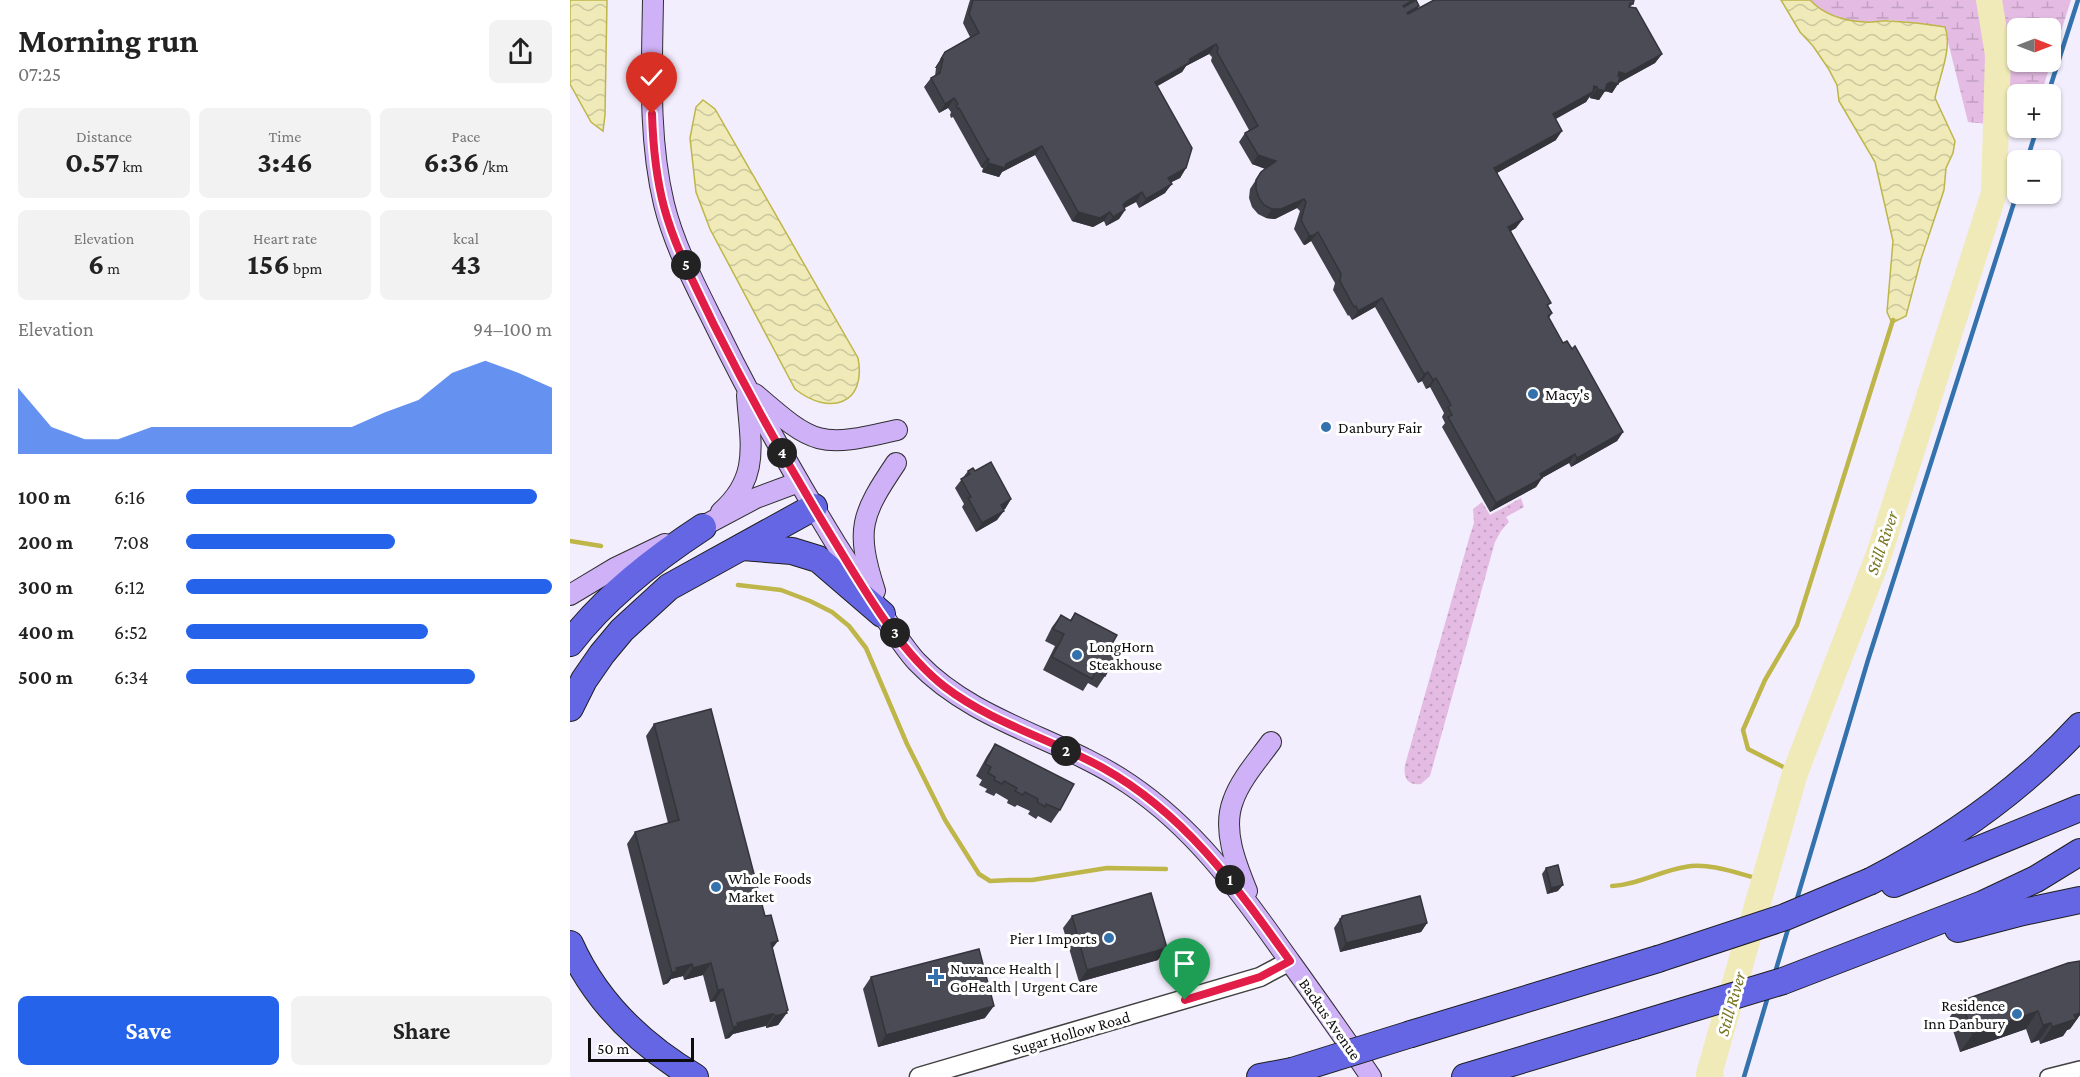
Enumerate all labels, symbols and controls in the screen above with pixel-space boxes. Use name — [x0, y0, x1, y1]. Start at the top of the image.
north arrow — [2007, 18, 2061, 72]
map controls — [2007, 18, 2061, 204]
button: share — [489, 20, 552, 83]
text: Morning run — [18, 22, 199, 59]
pin — [626, 52, 677, 114]
icon: check — [635, 61, 668, 94]
text: 07:25 — [18, 63, 61, 85]
button: + — [2007, 84, 2061, 138]
text: Distance — [76, 128, 132, 145]
text: Time — [269, 128, 301, 145]
text: Pace — [452, 128, 480, 145]
text: 0.57 — [65, 145, 119, 178]
text: 3:46 — [257, 145, 313, 178]
text: 6:36 — [424, 145, 479, 178]
button: − — [2007, 150, 2061, 204]
text: km — [119, 158, 143, 175]
text: /km — [479, 158, 508, 175]
text: Elevation — [74, 230, 134, 247]
text: Heart rate — [253, 230, 317, 247]
text: kcal — [453, 230, 479, 247]
text: 6 — [88, 247, 104, 280]
text: 156 — [248, 247, 290, 280]
text: 43 — [451, 247, 481, 280]
pin: 5 — [671, 250, 701, 280]
text: 5 — [682, 256, 690, 273]
text: m — [104, 260, 120, 277]
text: bpm — [290, 260, 322, 277]
text: Elevation — [18, 318, 94, 340]
text: 94–100 m — [473, 318, 552, 340]
place label: Macy's — [1545, 386, 1590, 404]
marker: Macy's — [1526, 387, 1540, 401]
place label: Danbury Fair — [1338, 419, 1423, 437]
marker: Danbury Fair — [1319, 420, 1333, 434]
pin: 4 — [767, 438, 797, 468]
text: 4 — [778, 444, 786, 461]
text: 100 m — [18, 486, 71, 508]
text: 6:16 — [114, 486, 146, 508]
water label: Still River — [1862, 508, 1902, 577]
text: 200 m — [18, 531, 73, 553]
text: 7:08 — [114, 531, 150, 553]
text: 300 m — [18, 576, 73, 598]
text: 6:12 — [114, 576, 145, 598]
pin: 3 — [880, 618, 910, 648]
text: 400 m — [18, 621, 74, 643]
text: 6:52 — [114, 621, 147, 643]
text: 3 — [891, 624, 899, 641]
place label: LongHorn Steakhouse — [1089, 638, 1162, 673]
marker: LongHorn Steakhouse — [1070, 648, 1084, 662]
text: 500 m — [18, 666, 73, 688]
text: 6:34 — [114, 666, 148, 688]
pin: 2 — [1051, 736, 1081, 766]
text: 2 — [1062, 742, 1070, 759]
pin: 1 — [1215, 865, 1245, 895]
place label: Whole Foods Market — [728, 870, 812, 905]
text: 1 — [1227, 871, 1233, 888]
marker: Whole Foods Market — [709, 880, 723, 894]
place label: Pier 1 Imports — [1010, 930, 1097, 948]
marker: Pier 1 Imports — [1102, 931, 1116, 945]
pin — [1159, 938, 1210, 1000]
icon: arrive — [1168, 947, 1201, 980]
place label: Nuvance Health | GoHealth | Urgent Care — [950, 960, 1098, 996]
marker: Nuvance Health | GoHealth | Urgent Care — [927, 968, 945, 986]
water label: Still River — [1712, 969, 1750, 1038]
street label: Backus Avenue — [1296, 975, 1364, 1063]
button: Save — [18, 996, 279, 1065]
button: Share — [291, 996, 552, 1065]
place label: Residence Inn Danbury — [1924, 997, 2006, 1033]
marker: Residence Inn Danbury — [2010, 1007, 2024, 1021]
street label: Sugar Hollow Road — [1010, 1008, 1133, 1059]
scale bar — [588, 1035, 694, 1062]
text: 50 m — [597, 1040, 629, 1057]

